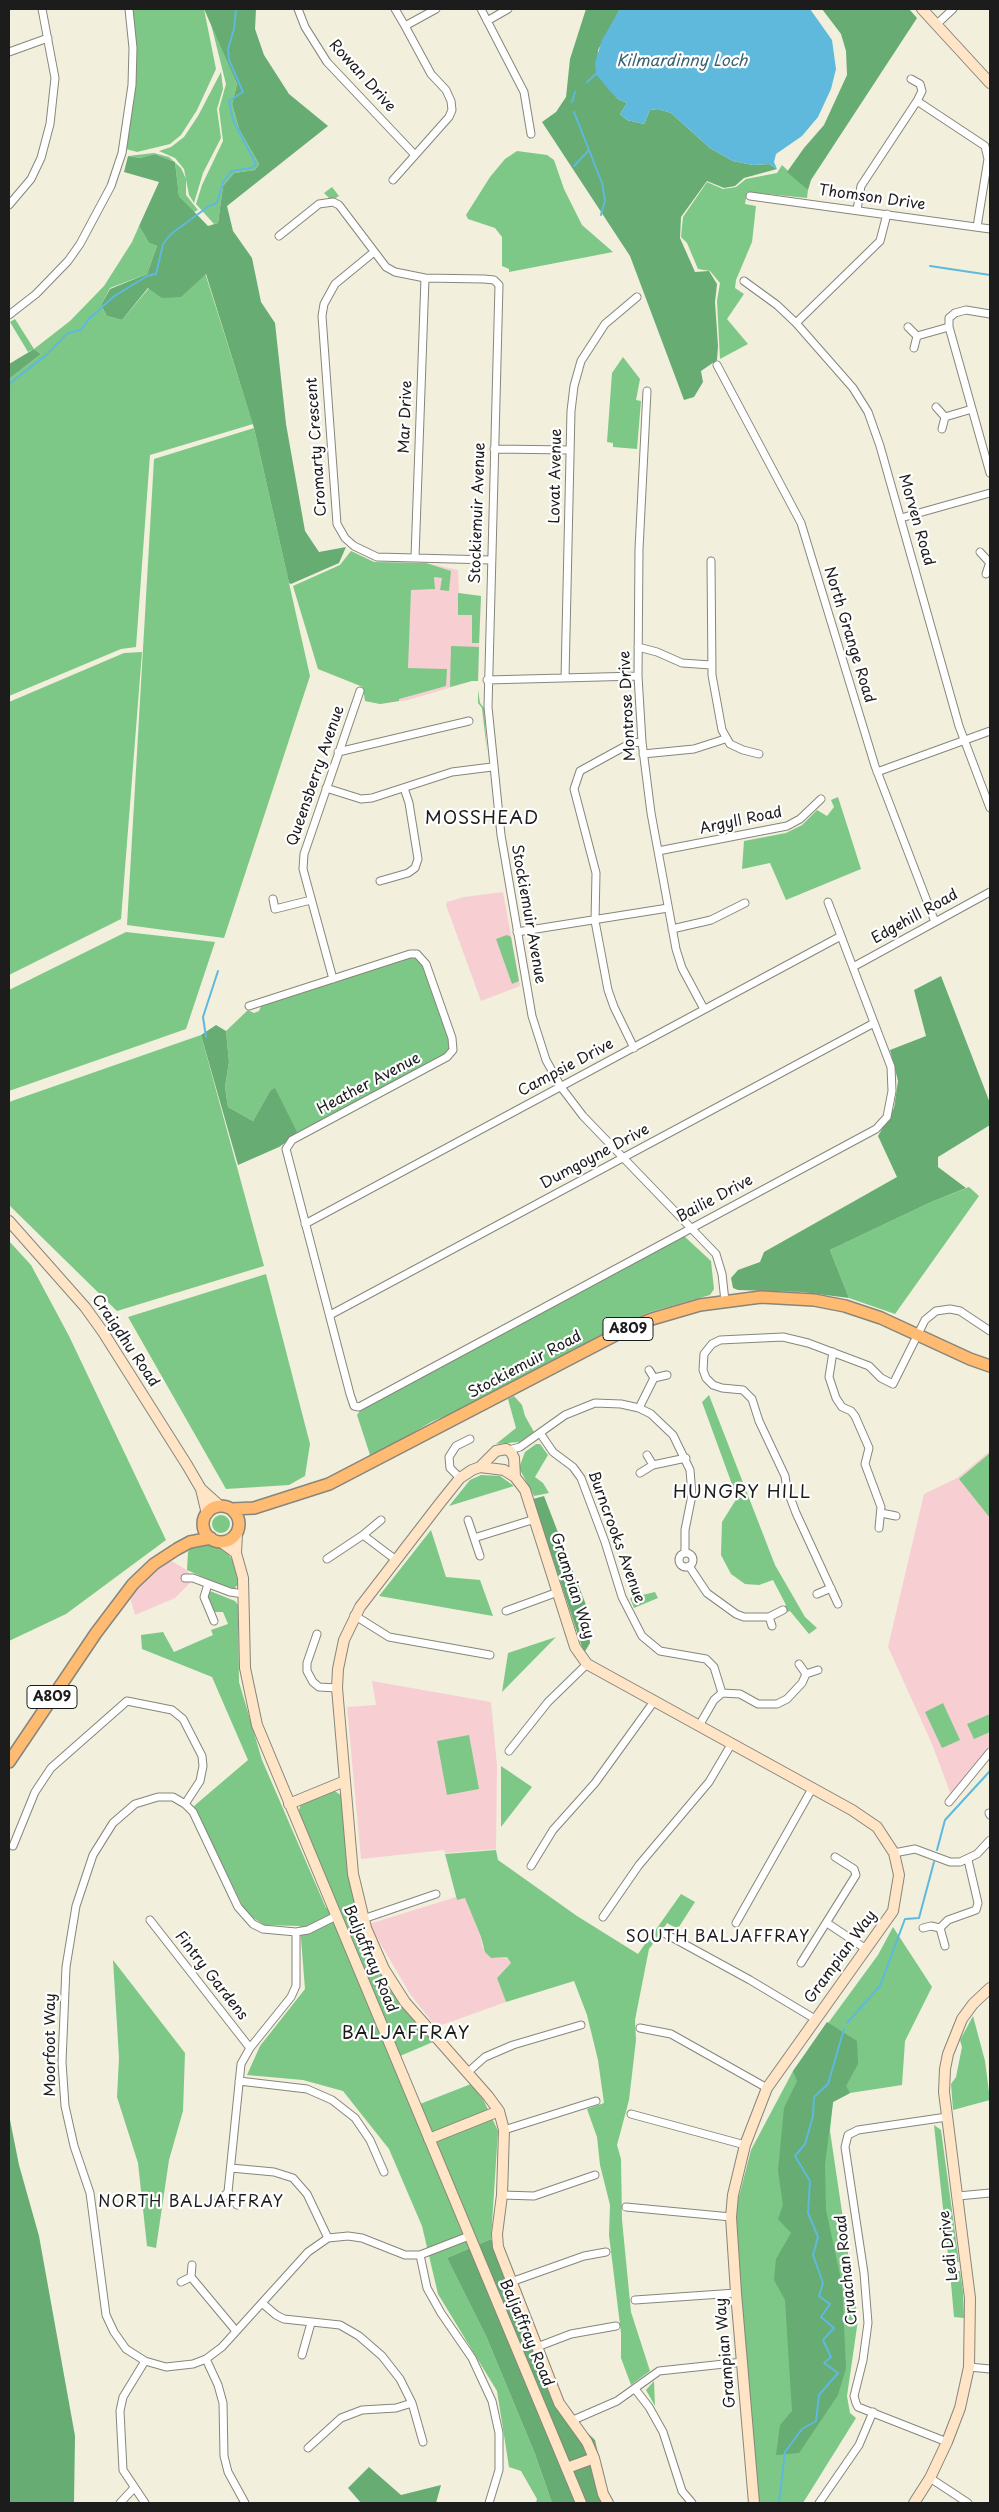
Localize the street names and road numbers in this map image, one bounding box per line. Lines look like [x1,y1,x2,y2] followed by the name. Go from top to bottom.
[325,36,399,116] street label: Rowan Drive
[817,182,927,214] street label: Thomson Drive
[303,377,331,517] street label: Cromarty Crescent
[396,380,416,454] street label: Mar Drive
[546,428,566,524] street label: Lovat Avenue
[467,442,489,584] street label: Stockiemuir Avenue
[894,472,938,568] street label: Morven Road
[820,565,878,705] street label: North Grange Road
[616,650,640,762] street label: Montrose Drive
[284,703,348,849] street label: Queensberry Avenue
[698,803,784,839] street label: Argyll Road
[507,843,549,985] street label: Stockiemuir Avenue
[869,886,961,948] street label: Edgehill Road
[515,1035,617,1101] street label: Campsie Drive
[314,1049,424,1119] street label: Heather Avenue
[537,1121,653,1193] street label: Dumgoyne Drive
[674,1171,756,1227] street label: Bailie Drive
[87,1291,163,1391] street label: Craigdhu Road
[603,1318,653,1340] road number: A809
[465,1327,585,1403] street label: Stockiemuir Road
[584,1468,648,1606] street label: Burncrooks Avenue
[546,1531,598,1641] street label: Grampian Way
[27,1685,77,1708] road number: A809
[339,1903,401,2015] street label: Baljaffray Road
[801,1907,881,2007] street label: Grampian Way
[171,1928,251,2024] street label: Fintry Gardens
[42,1993,60,2097] street label: Moorfoot Way
[936,2210,962,2282] street label: Ledi Drive
[832,2214,862,2326] street label: Cruachan Road
[495,2277,557,2389] street label: Baljaffray Road
[712,2297,740,2409] street label: Grampian Way

